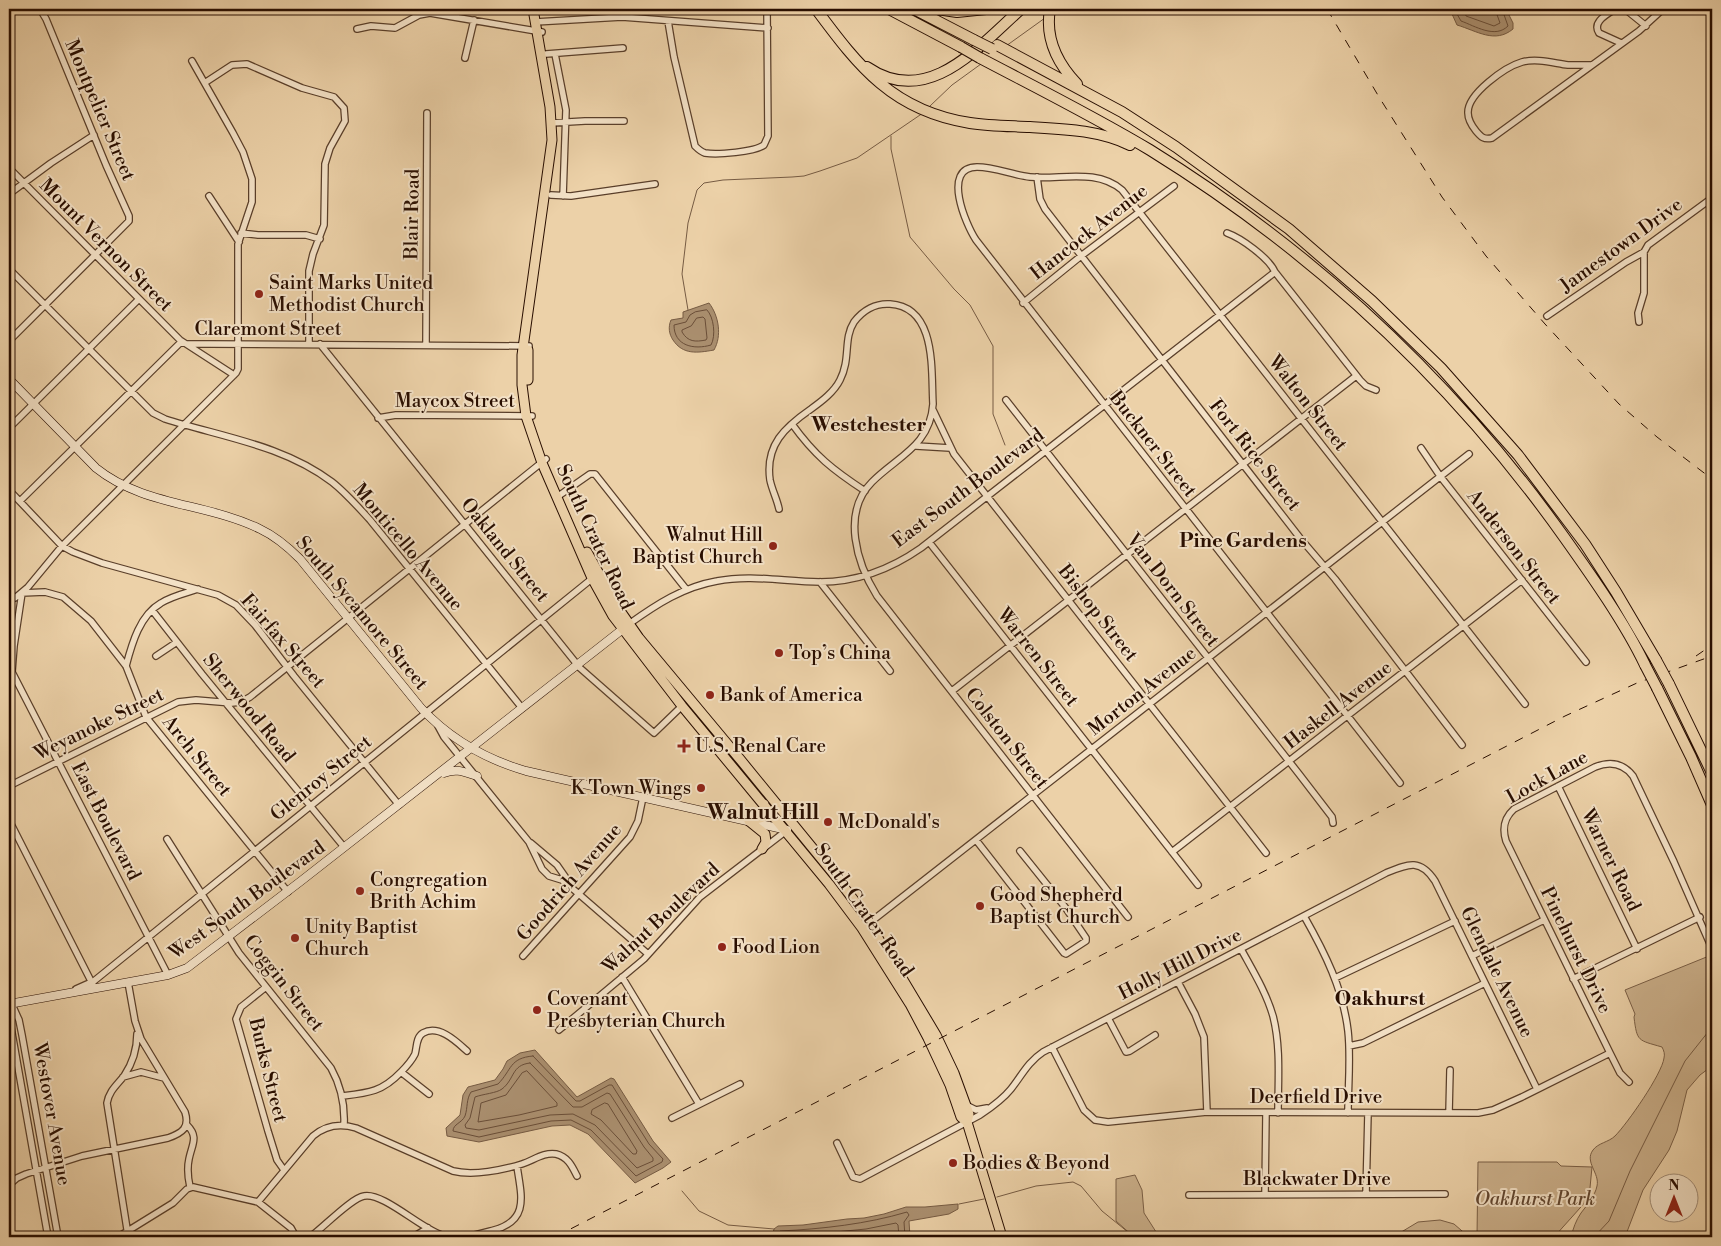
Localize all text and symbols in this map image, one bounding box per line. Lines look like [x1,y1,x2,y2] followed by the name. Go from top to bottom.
[59,36,141,185] street label: Montpelier Street
[399,168,425,261] street label: Blair Road
[34,173,178,317] street label: Mount Vernon Street
[1025,179,1153,285] street label: Hancock Avenue
[1554,192,1687,298] street label: Jamestown Drive
[269,271,433,317] place label: Saint Marks United Methodist Church
[253,288,265,300] marker: Saint Marks United Methodist Church
[195,317,342,341] street label: Claremont Street
[1262,349,1353,456] street label: Walton Street
[1103,385,1202,502] street label: Buckner Street
[395,389,515,413] street label: Maycox Street
[1204,394,1306,516] street label: Fort Rice Street
[810,413,927,438] district label: Westchester
[887,423,1049,553] street label: East South Boulevard
[551,460,639,614] street label: South Crater Road
[348,478,468,616] street label: Monticello Avenue
[1461,484,1566,609] street label: Anderson Street
[456,493,555,607] street label: Oakland Street
[632,523,763,569] place label: Walnut Hill Baptist Church
[1121,528,1225,652] street label: Van Dorn Street
[1179,529,1307,554] district label: Pine Gardens
[291,531,434,695] street label: South Sycamore Street
[767,540,779,552] marker: Walnut Hill Baptist Church
[1052,559,1143,666] street label: Bishop Street
[235,589,331,693] street label: Fairfax Street
[991,602,1084,711] street label: Warren Street
[789,641,891,665] place label: Top’s China
[1083,641,1201,741] street label: Morton Avenue
[773,647,785,659] marker: Top’s China
[198,648,301,768] street label: Sherwood Road
[1279,655,1397,755] street label: Haskell Avenue
[29,682,168,766] street label: Weyanoke Street
[719,683,863,707] place label: Bank of America
[960,683,1054,794] street label: Colston Street
[704,689,716,701] marker: Bank of America
[156,710,237,802] street label: Arch Street
[265,730,377,826] street label: Glenroy Street
[695,734,826,758] place label: U.S. Renal Care
[677,739,691,753] marker: U.S. Renal Care
[1502,745,1592,809] street label: Lock Lane
[66,758,146,884] street label: East Boulevard
[571,776,691,800] place label: K Town Wings
[695,782,707,794] marker: K Town Wings
[706,800,819,826] district label: Walnut Hill
[1575,804,1646,915] street label: Warner Road
[838,810,940,834] place label: McDonald's
[822,816,834,828] marker: McDonald's
[511,818,627,946] street label: Goodrich Avenue
[163,835,330,965] street label: West South Boulevard
[809,839,919,982] street label: South Crater Road
[597,857,725,979] street label: Walnut Boulevard
[369,868,487,914] place label: Congregation Brith Achim
[989,883,1123,929] place label: Good Shepherd Baptist Church
[1535,883,1617,1017] street label: Pinehurst Drive
[354,885,366,897] marker: Congregation Brith Achim
[974,900,986,912] marker: Good Shepherd Baptist Church
[1455,903,1539,1041] street label: Glendale Avenue
[305,915,418,961] place label: Unity Baptist Church
[1114,923,1246,1005] street label: Holly Hill Drive
[239,930,329,1037] street label: Coggin Street
[289,932,301,944] marker: Unity Baptist Church
[732,935,820,959] place label: Food Lion
[716,941,728,953] marker: Food Lion
[547,987,726,1033] place label: Covenant Presbyterian Church
[1335,987,1426,1012] district label: Oakhurst
[531,1004,543,1016] marker: Covenant Presbyterian Church
[243,1014,293,1125] street label: Burks Street
[27,1040,76,1187] street label: Westover Avenue
[1250,1085,1382,1109] street label: Deerfield Drive
[962,1151,1110,1175] place label: Bodies & Beyond
[947,1157,959,1169] marker: Bodies & Beyond
[1242,1167,1391,1191] street label: Blackwater Drive
[1648,1174,1698,1224] north arrow
[1668,1177,1680,1195] text: N
[1475,1187,1595,1211] park label: Oakhurst Park

